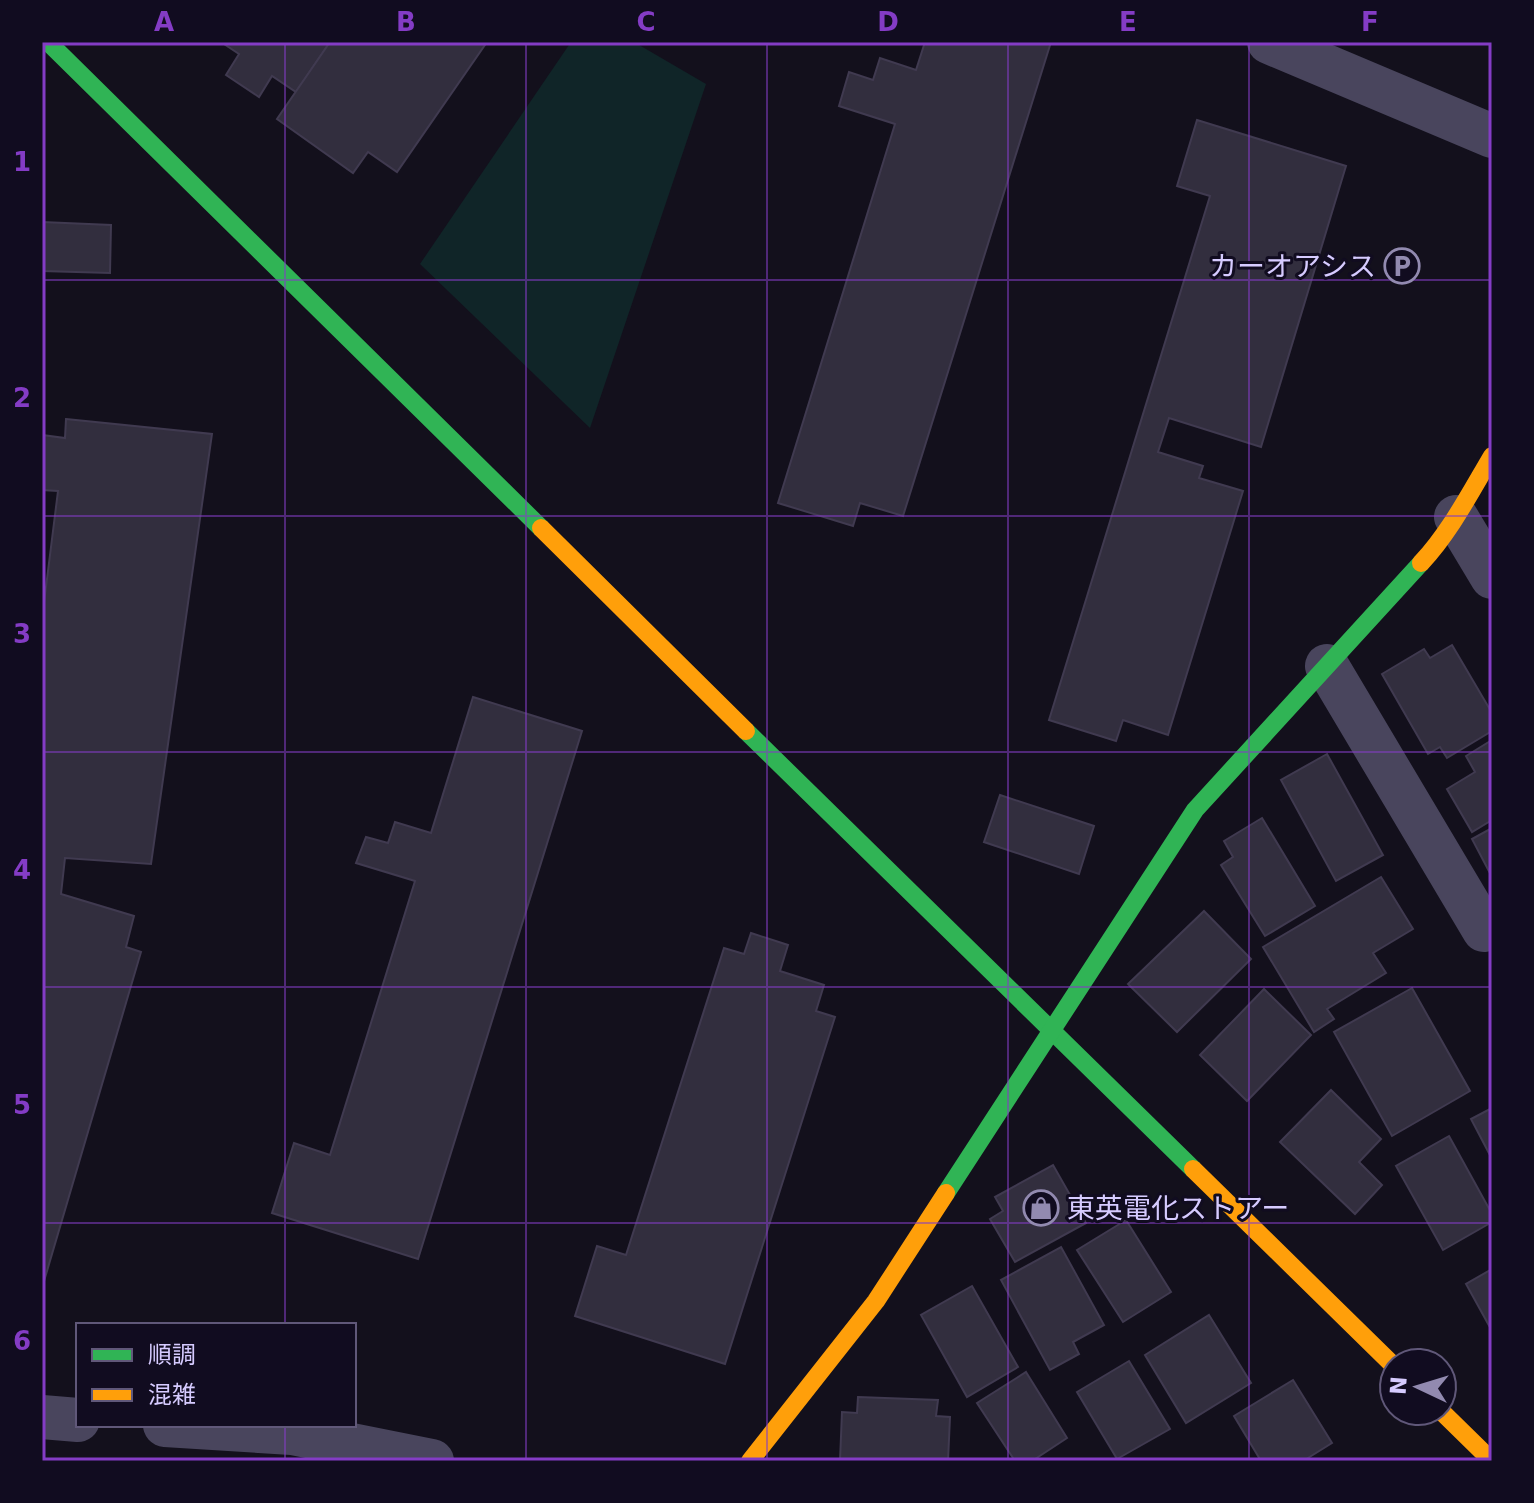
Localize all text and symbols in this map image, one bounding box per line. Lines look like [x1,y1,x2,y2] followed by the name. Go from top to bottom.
[154,7,174,37] text: A
[396,7,416,37] text: B
[636,7,656,37] text: C
[877,7,899,37] text: D
[1119,7,1137,37] text: E
[1361,7,1379,37] text: F
[13,147,31,177] text: 1
[1383,247,1421,285] parking icon: カーオアシス
[1209,250,1376,283] place label: カーオアシス
[13,383,31,413] text: 2
[13,619,31,649] text: 3
[13,855,31,885] text: 4
[13,1090,31,1120] text: 5
[1022,1189,1060,1227] shop icon: 東英電化ストアー
[1067,1192,1289,1225] place label: 東英電化ストアー
[76,1323,356,1427] legend
[13,1326,31,1356] text: 6
[148,1341,196,1369] text: 順調
[1378,1347,1458,1427] north arrow
[1385,1376,1412,1396] text: N
[148,1381,196,1409] text: 混雑

